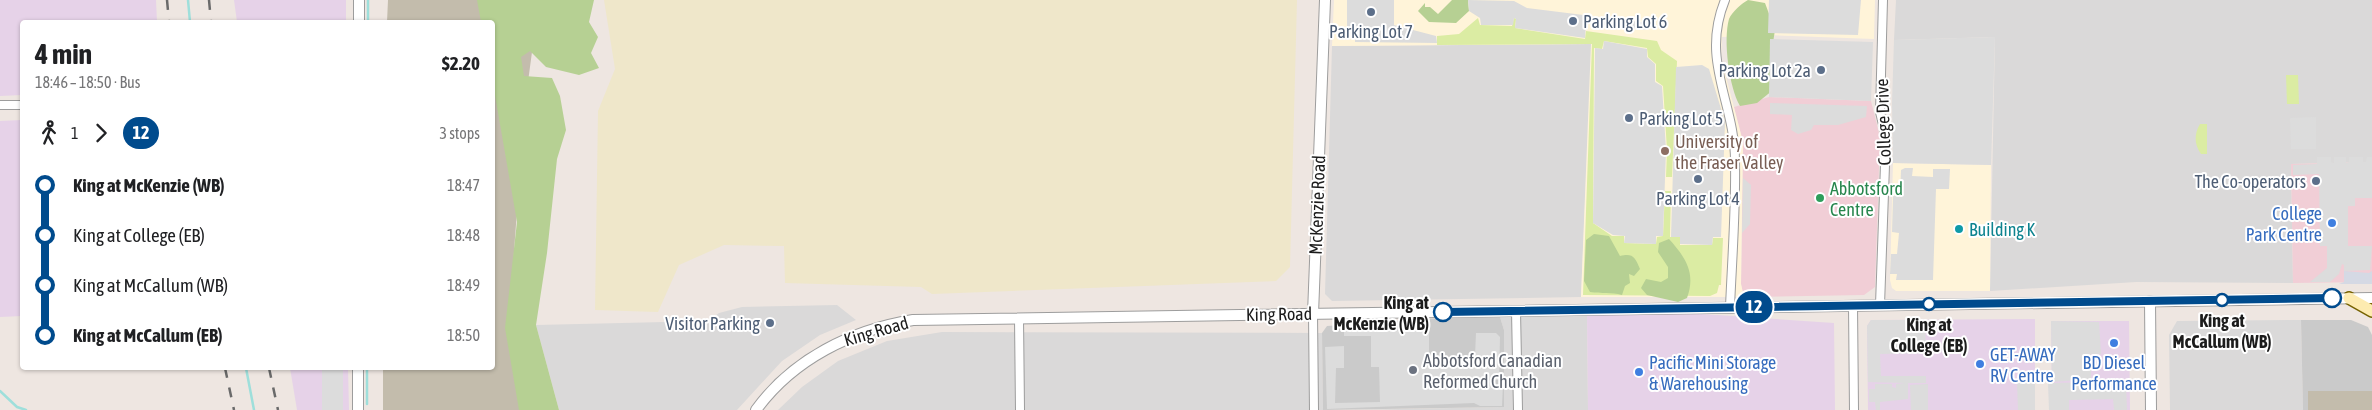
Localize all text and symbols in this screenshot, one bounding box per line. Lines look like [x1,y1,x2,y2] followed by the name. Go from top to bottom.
[1365,6,1377,18] marker: Parking Lot 7
[1583,11,1667,32] place label: Parking Lot 6
[1567,15,1579,27] marker: Parking Lot 6
[1329,21,1413,42] place label: Parking Lot 7
[35,38,92,70] text: 4 min
[442,52,480,74] text: $2.20
[1718,60,1811,81] place label: Parking Lot 2a
[1815,64,1827,76] marker: Parking Lot 2a
[35,73,140,91] text: 18:46 – 18:50 · Bus
[1871,78,1895,166] street label: College Drive
[1639,108,1723,129] place label: Parking Lot 5
[1623,112,1635,124] marker: Parking Lot 5
[35,119,63,147] icon: walk
[87,119,115,147] icon: forward
[133,122,149,143] text: 12
[71,124,79,142] text: 1
[439,124,480,142] text: 3 stops
[1675,131,1784,173] place label: University of the Fraser Valley
[1659,145,1671,157] marker: University of the Fraser Valley
[1305,155,1329,255] street label: McKenzie Road
[2194,171,2306,192] place label: The Co-operators
[1692,173,1704,185] marker: Parking Lot 4
[73,174,224,196] text: King at McKenzie (WB)
[2310,175,2322,187] marker: The Co-operators
[447,176,480,194] text: 18:47
[1830,178,1903,220] place label: Abbotsford Centre
[1656,188,1740,209] place label: Parking Lot 4
[1814,192,1826,204] marker: Abbotsford Centre
[2246,203,2322,245] place label: College Park Centre
[2326,217,2338,229] marker: College Park Centre
[1969,219,2036,240] place label: Building K
[1953,223,1965,235] marker: Building K
[73,224,205,246] text: King at College (EB)
[447,226,480,244] text: 18:48
[73,274,228,296] text: King at McCallum (WB)
[447,276,480,294] text: 18:49
[2322,288,2342,308] unlabelled marker
[1732,291,1776,323] line badge: 12
[1333,292,1430,334] place label: King at McKenzie (WB)
[2215,293,2229,307] marker: King at McCallum (WB)
[1746,296,1762,317] text: 12
[1922,297,1936,311] marker: King at College (EB)
[1433,302,1453,322] marker: King at McKenzie (WB)
[1246,303,1312,325] street label: King Road
[2172,310,2272,352] place label: King at McCallum (WB)
[841,312,911,350] street label: King Road
[665,313,760,334] place label: Visitor Parking
[1891,314,1967,356] place label: King at College (EB)
[764,317,776,329] marker: Visitor Parking
[73,324,222,346] text: King at McCallum (EB)
[447,326,480,344] text: 18:50
[2108,337,2120,349] marker: BD Diesel Performance
[1990,344,2056,386] place label: GET-AWAY RV Centre
[1423,350,1562,392] place label: Abbotsford Canadian Reformed Church
[1649,352,1776,394] place label: Pacific Mini Storage & Warehousing
[2071,352,2157,394] place label: BD Diesel Performance
[1974,358,1986,370] marker: GET-AWAY RV Centre
[1407,364,1419,376] marker: Abbotsford Canadian Reformed Church
[1633,366,1645,378] marker: Pacific Mini Storage & Warehousing

